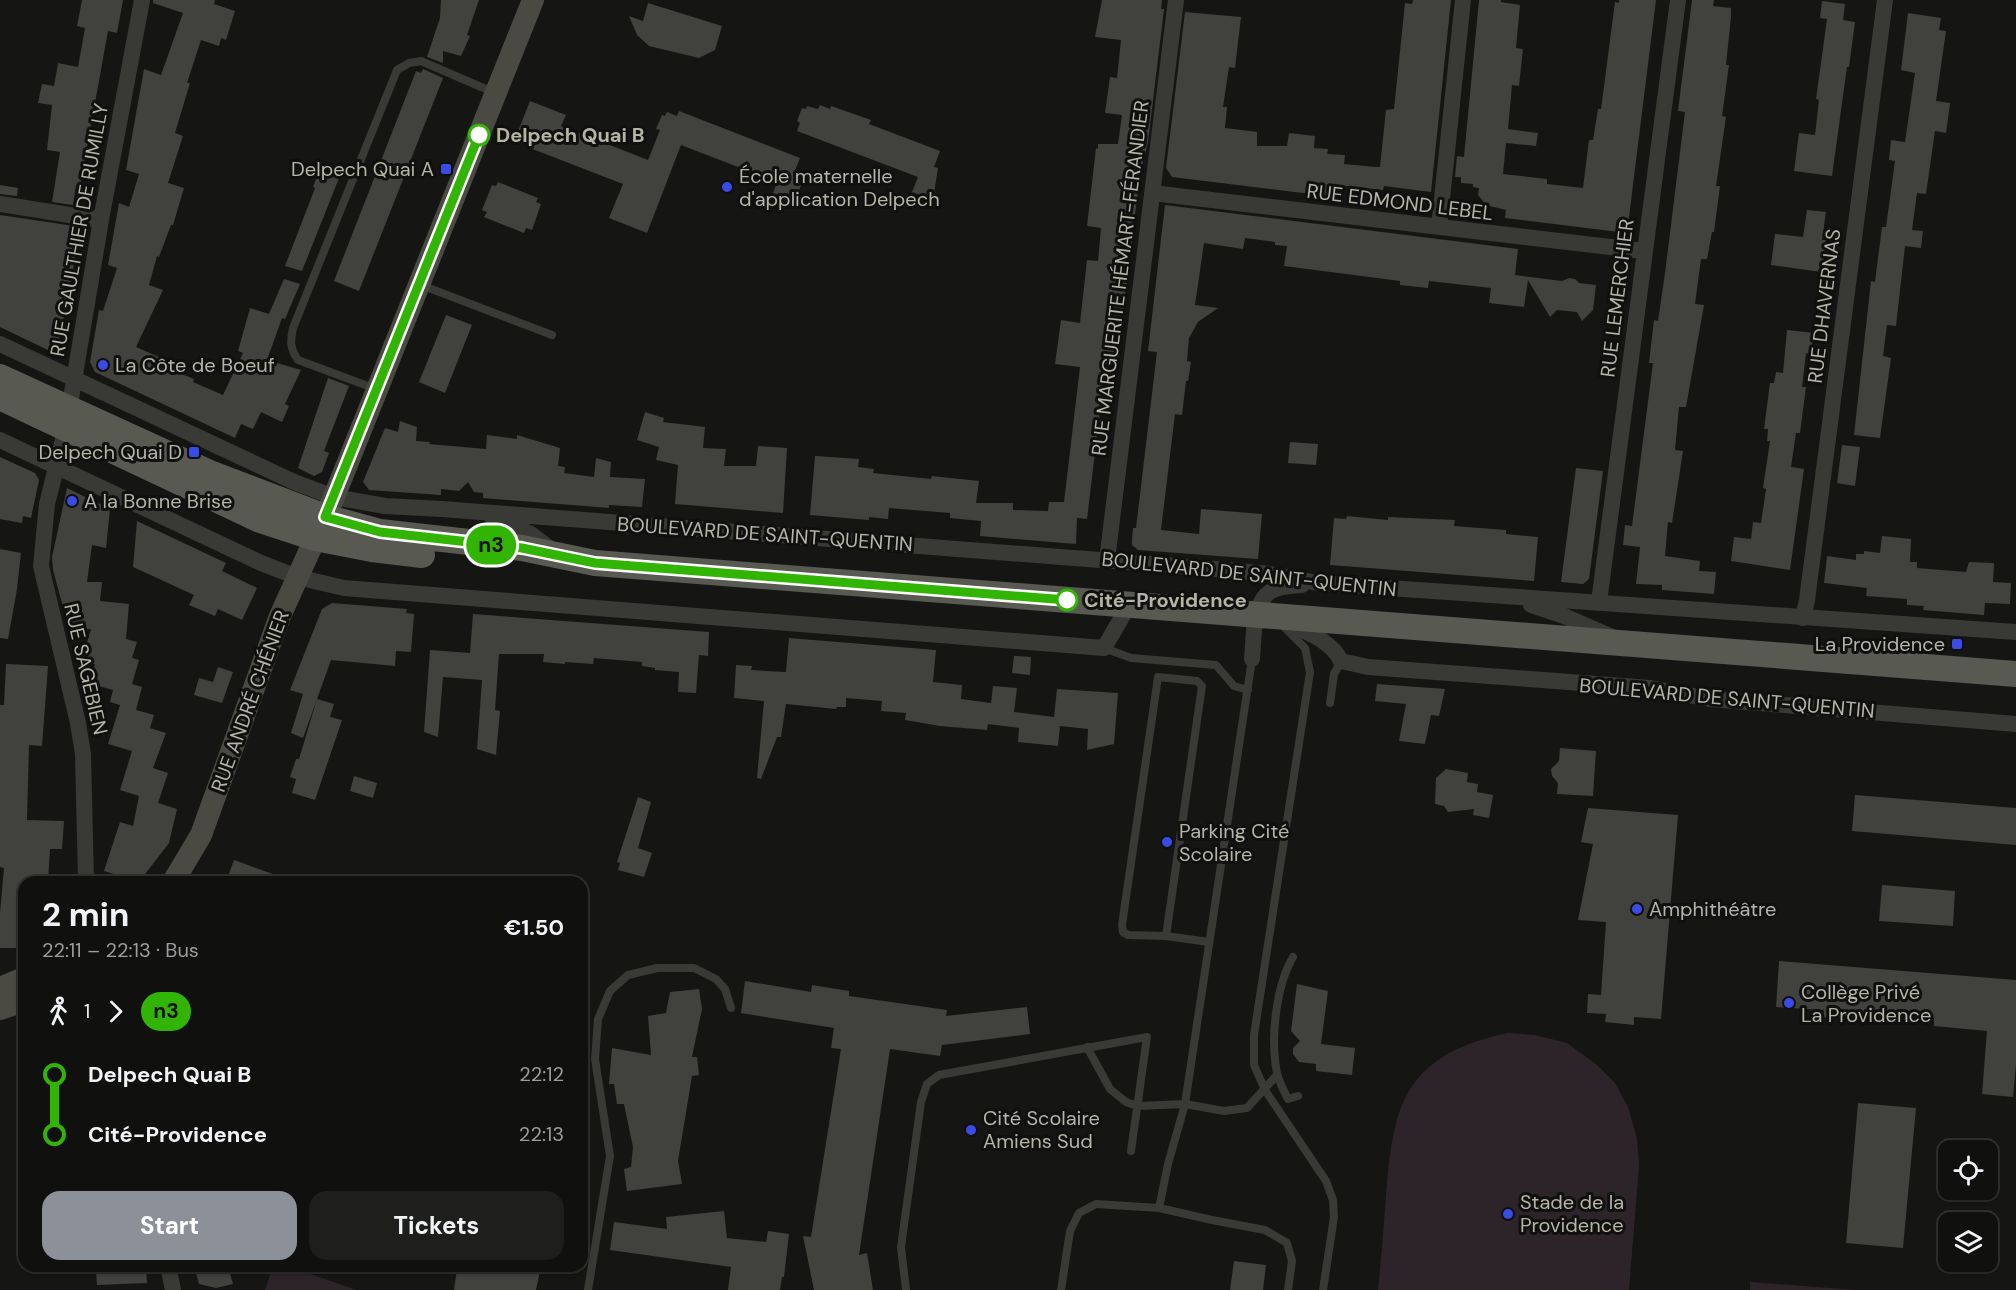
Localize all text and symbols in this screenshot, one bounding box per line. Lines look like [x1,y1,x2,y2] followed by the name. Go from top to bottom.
[1085,99,1155,457] street label: RUE MARGUERITE HÉMART-FÉRANDIER
[44,101,114,359] street label: RUE GAULTHIER DE RUMILLY
[496,122,645,148] place label: Delpech Quai B
[468,124,490,146] marker: Delpech Quai B
[291,156,434,182] place label: Delpech Quai A
[439,162,453,176] marker: Delpech Quai A
[739,163,940,212] place label: École maternelle d'application Delpech
[1305,178,1495,226] street label: RUE EDMOND LEBEL
[720,180,734,194] marker: École maternelle d'application Delpech
[1594,217,1640,379] street label: RUE LEMERCHIER
[1802,227,1846,385] street label: RUE DHAVERNAS
[115,352,275,378] place label: La Côte de Boeuf
[96,358,110,372] marker: La Côte de Boeuf
[39,439,182,465] place label: Delpech Quai D
[187,445,201,459] marker: Delpech Quai D
[84,488,232,514] place label: A la Bonne Brise
[65,494,79,508] marker: A la Bonne Brise
[616,511,914,557] street label: BOULEVARD DE SAINT-QUENTIN
[464,526,518,564] line badge: n3
[478,531,504,559] text: n3
[1100,546,1398,602] street label: BOULEVARD DE SAINT-QUENTIN
[1084,587,1247,613] place label: Cité-Providence
[1056,589,1078,611] marker: Cité-Providence
[58,601,114,737] street label: RUE SAGEBIEN
[205,606,295,796] street label: RUE ANDRÉ CHÉNIER
[1815,631,1945,657] place label: La Providence
[1950,637,1964,651] marker: La Providence
[1578,672,1876,724] street label: BOULEVARD DE SAINT-QUENTIN
[1179,818,1289,867] place label: Parking Cité Scolaire
[1160,835,1174,849] marker: Parking Cité Scolaire
[42,893,129,936] text: 2 min
[1649,896,1776,922] place label: Amphithéâtre
[1630,902,1644,916] marker: Amphithéâtre
[504,913,564,942] text: €1.50
[42,937,199,963] text: 22:11 – 22:13 · Bus
[1801,979,1931,1028] place label: Collège Privé La Providence
[42,995,75,1028] icon: walk
[99,995,132,1028] icon: forward
[1782,996,1796,1010] marker: Collège Privé La Providence
[153,997,179,1025] text: n3
[84,998,90,1024] text: 1
[88,1060,251,1089] text: Delpech Quai B
[519,1061,564,1087] text: 22:12
[983,1105,1100,1154] place label: Cité Scolaire Amiens Sud
[88,1120,267,1149] text: Cité-Providence
[519,1121,564,1147] text: 22:13
[964,1123,978,1137] marker: Cité Scolaire Amiens Sud
[1938,1140,1998,1272] map controls
[1938,1140,1998,1200] button: locate
[1520,1189,1624,1238] place label: Stade de la Providence
[42,1191,297,1260] button: Start
[309,1191,564,1260] button: Tickets
[1501,1207,1515,1221] marker: Stade de la Providence
[1938,1212,1998,1272] button: layers

